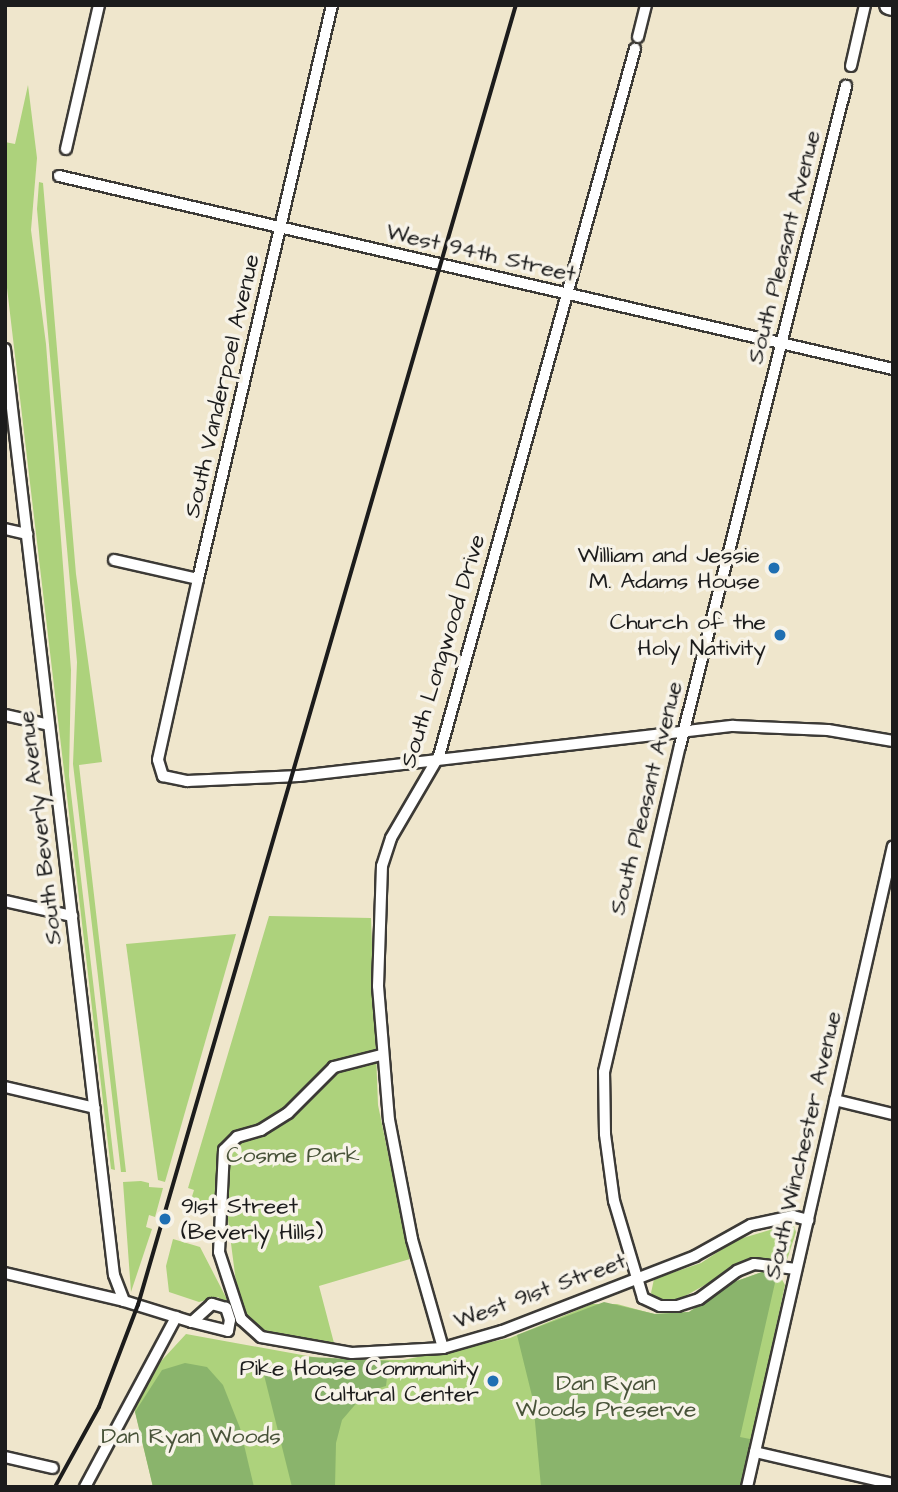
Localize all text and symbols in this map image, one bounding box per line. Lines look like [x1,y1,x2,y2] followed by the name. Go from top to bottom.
[742,127,826,367] street label: South Pleasant Avenue
[384,218,578,288] street label: West 94th Street
[178,252,266,520] street label: South Vanderpoel Avenue
[394,531,492,771] street label: South Longwood Drive
[578,541,760,595] place label: William and Jessie M. Adams House
[766,560,782,576] marker: William and Jessie M. Adams House
[610,608,766,662] place label: Church of the Holy Nativity
[772,627,788,643] marker: Church of the Holy Nativity
[604,678,688,918] street label: South Pleasant Avenue
[12,710,68,946] street label: South Beverly Avenue
[759,1008,847,1282] street label: South Winchester Avenue
[226,1141,360,1169] park label: Cosme Park
[181,1192,323,1246] place label: 91st Street (Beverly Hills)
[155,1209,175,1229] marker: 91st Street (Beverly Hills)
[450,1247,630,1335] street label: West 91st Street
[240,1354,479,1408] place label: Pike House Community Cultural Center
[516,1369,696,1423] park label: Dan Ryan Woods Preserve
[485,1373,501,1389] marker: Pike House Community Cultural Center
[101,1422,281,1450] park label: Dan Ryan Woods

